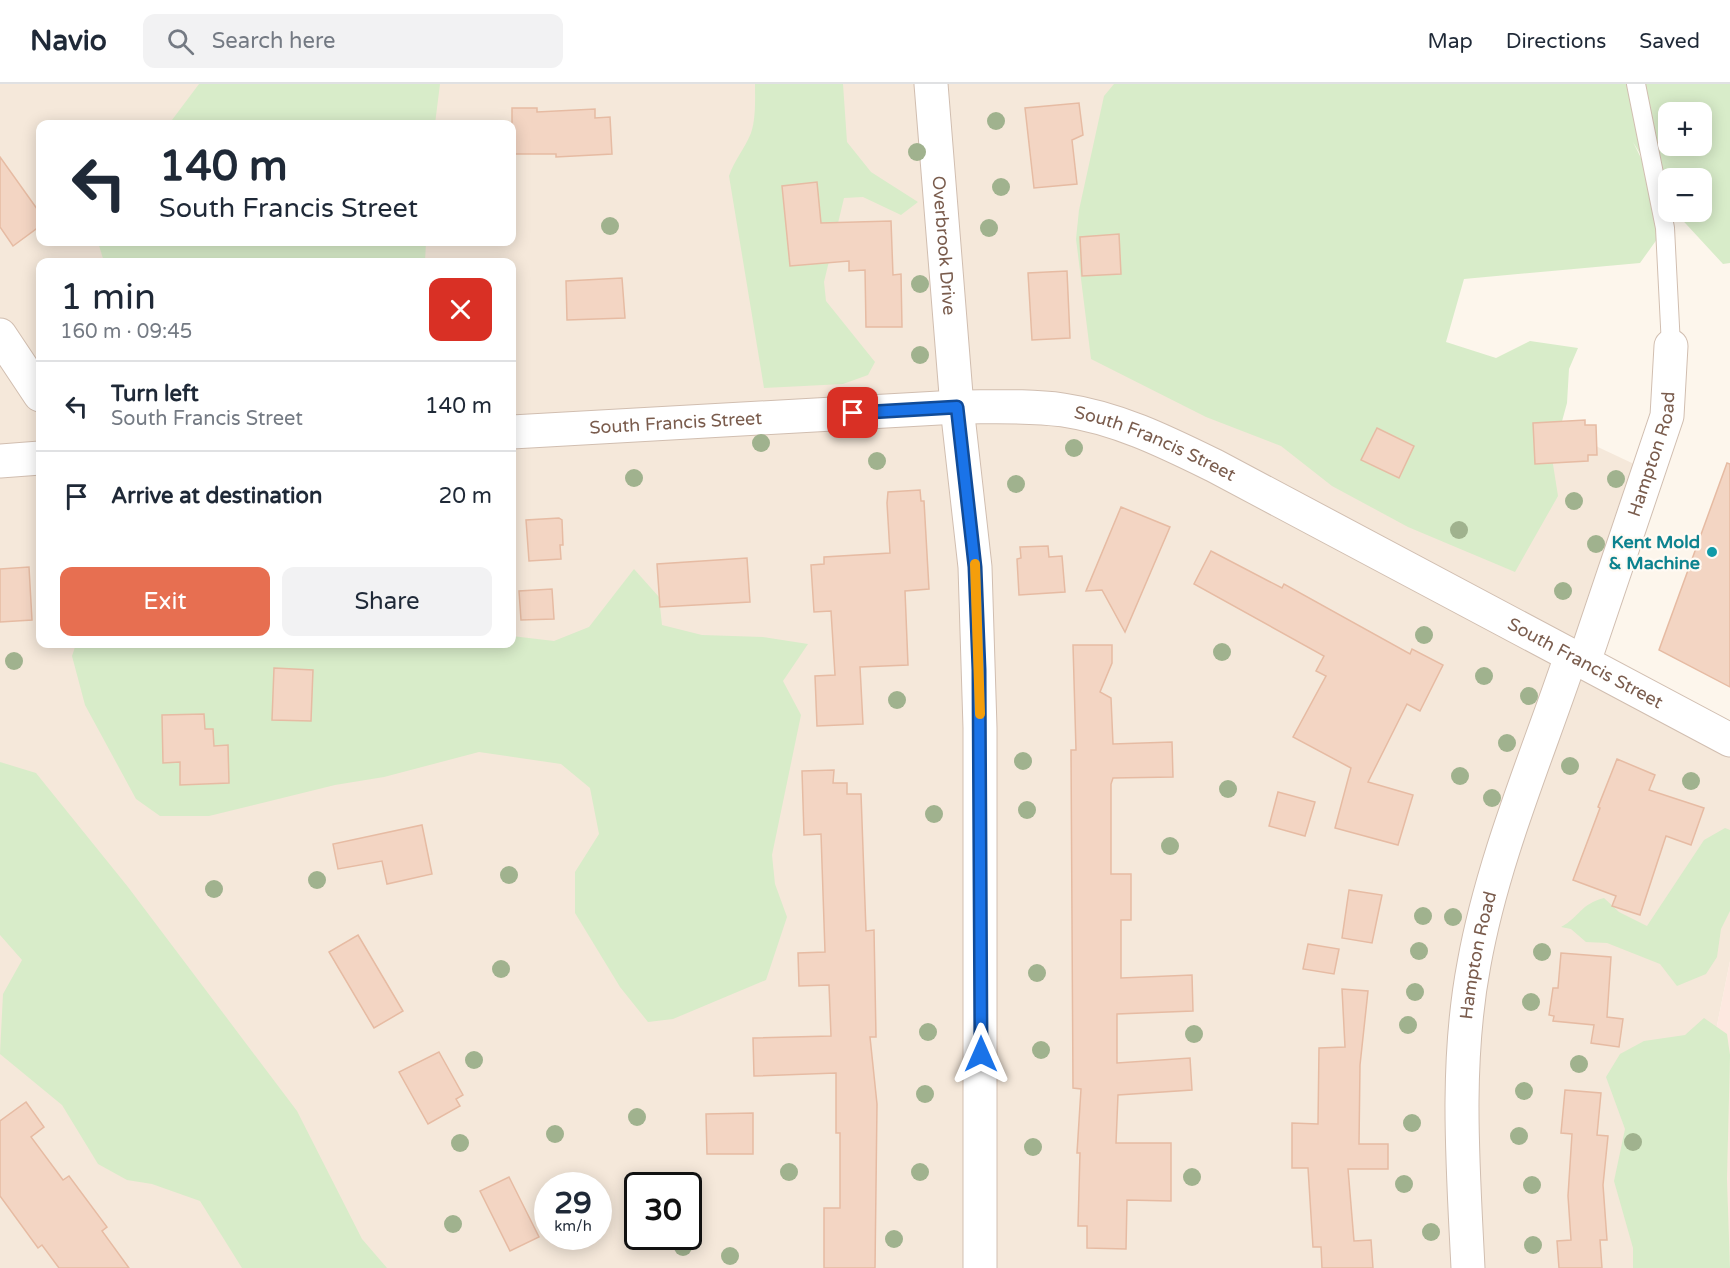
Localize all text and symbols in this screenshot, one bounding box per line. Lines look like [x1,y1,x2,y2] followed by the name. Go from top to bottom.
[143,14,563,68] search box
[30,24,107,58] text: Navio
[164,25,197,58] icon: search
[212,28,336,54] text: Search here
[1427,29,1473,54] text: Map
[1506,29,1606,54] text: Directions
[1639,29,1700,54] text: Saved
[1658,102,1712,222] map controls
[1658,102,1712,156] button: +
[159,141,288,192] text: 140 m
[60,144,138,222] icon: left
[1658,168,1712,222] button: −
[927,175,961,316] street label: Overbrook Drive
[159,192,418,225] text: South Francis Street
[60,276,156,319] text: 1 min
[429,278,492,341] button: close
[60,320,192,344] text: 160 m · 09:45
[111,381,199,407] text: Turn left
[827,387,878,438] pin
[60,390,93,423] icon: left
[1623,391,1679,520] street label: Hampton Road
[425,393,492,419] text: 140 m
[836,396,869,429] icon: arrive
[1072,401,1240,486] street label: South Francis Street
[111,407,303,431] text: South Francis Street
[589,407,763,439] street label: South Francis Street
[60,480,93,513] icon: arrive
[111,483,322,509] text: Arrive at destination
[438,483,492,509] text: 20 m
[1608,531,1700,574] place label: Kent Mold & Machine
[1705,545,1719,559] marker: Kent Mold & Machine
[60,567,270,636] button: Exit
[282,567,492,636] button: Share
[1504,613,1667,713] street label: South Francis Street
[1455,889,1501,1021] street label: Hampton Road
[949,1022,1013,1086] position arrow
[624,1172,702,1250] speed limit sign: 30
[554,1185,592,1222] text: 29
[554,1217,592,1235] text: km/h

